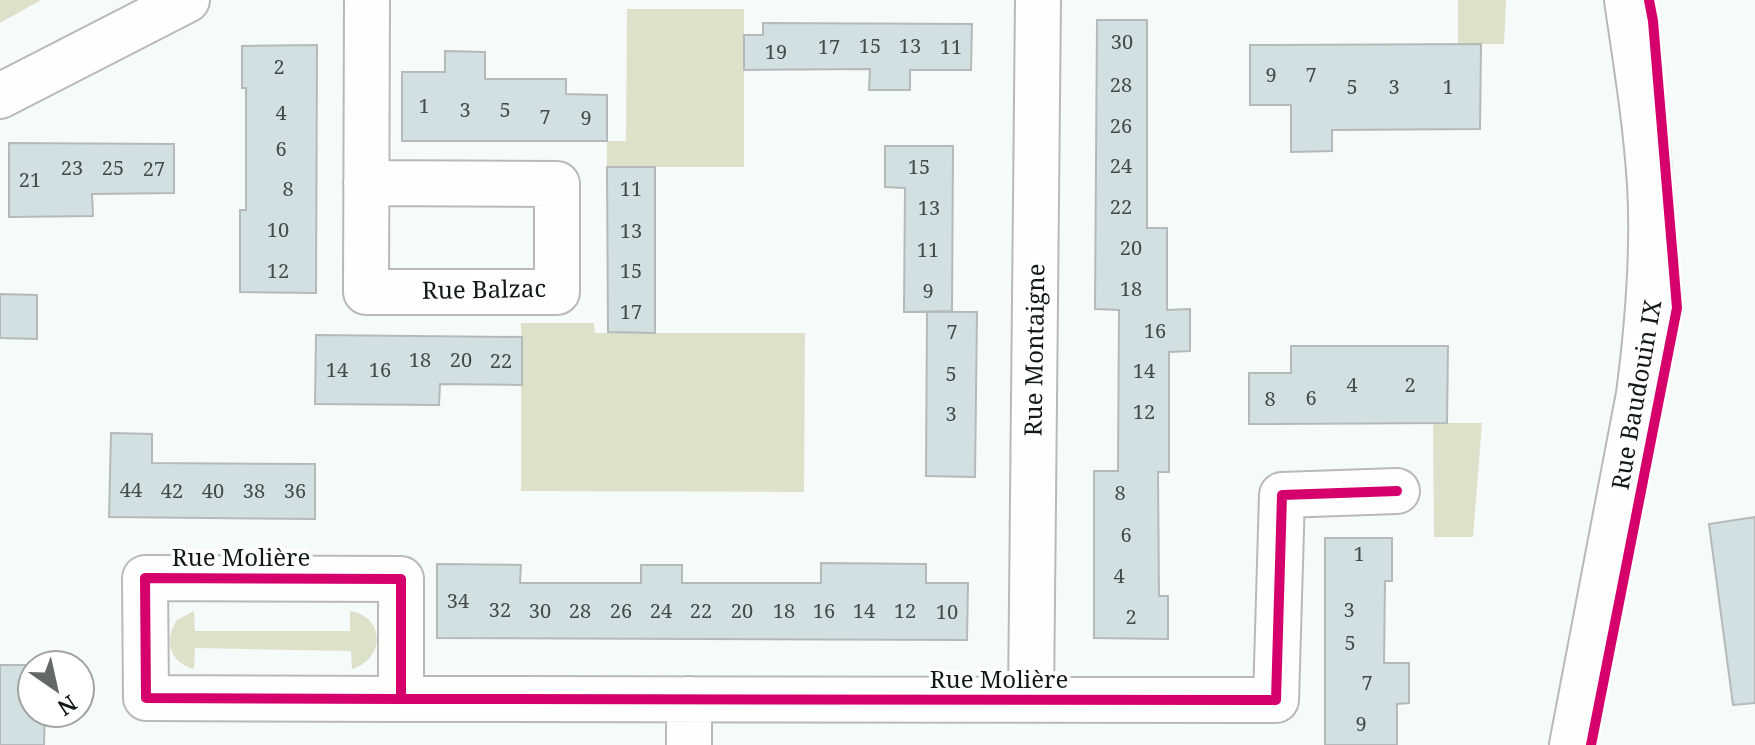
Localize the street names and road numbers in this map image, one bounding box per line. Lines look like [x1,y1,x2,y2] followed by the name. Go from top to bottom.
[1015,263,1052,437] street label: Rue Montaigne
[422,271,546,306] street label: Rue Balzac
[1603,297,1669,492] street label: Rue Baudouin IX
[172,540,310,573] street label: Rue Molière
[930,662,1068,695] street label: Rue Molière

